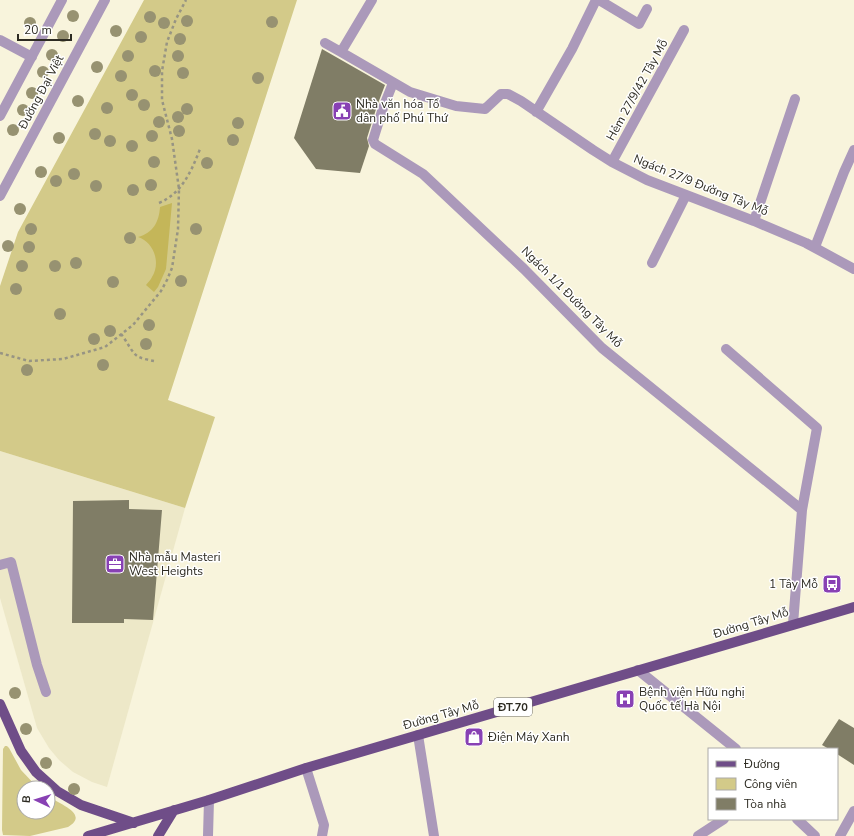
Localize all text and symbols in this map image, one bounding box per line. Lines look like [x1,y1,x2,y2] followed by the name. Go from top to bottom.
[18,16,71,42] scale bar
[24,22,52,38] text: 20 m
[602,36,672,144] street label: Hẻm 27/9/42 Tây Mỗ
[14,51,68,133] street label: Đường Đại Việt
[356,96,449,126] place label: Nhà văn hóa Tổ dân phố Phú Thứ
[331,100,353,122] public building icon: Nhà văn hóa Tổ dân phố Phú Thứ
[631,151,771,219] street label: Ngách 27/9 Đường Tây Mỗ
[518,243,626,351] street label: Ngách 1/1 Đường Tây Mỗ
[129,549,221,579] place label: Nhà mẫu Masteri West Heights
[104,553,126,575] office icon: Nhà mẫu Masteri West Heights
[821,573,843,595] bus stop icon: 1 Tây Mỗ
[769,576,818,592] place label: 1 Tây Mỗ
[710,604,791,642] street label: Đường Tây Mỗ
[639,684,745,714] place label: Bệnh viện Hữu nghị Quốc tế Hà Nội
[614,688,636,710] hospital icon: Bệnh viện Hữu nghị Quốc tế Hà Nội
[400,696,481,734] street label: Đường Tây Mỗ
[494,698,532,716] road number: ĐT.70
[463,726,485,748] shop icon: Điện Máy Xanh
[487,729,570,745] place label: Điện Máy Xanh
[708,748,838,820] legend
[743,756,780,772] text: Đường
[744,776,797,792] text: Công viên
[16,780,56,820] north arrow
[19,795,34,804] text: B
[744,796,786,812] text: Tòa nhà

